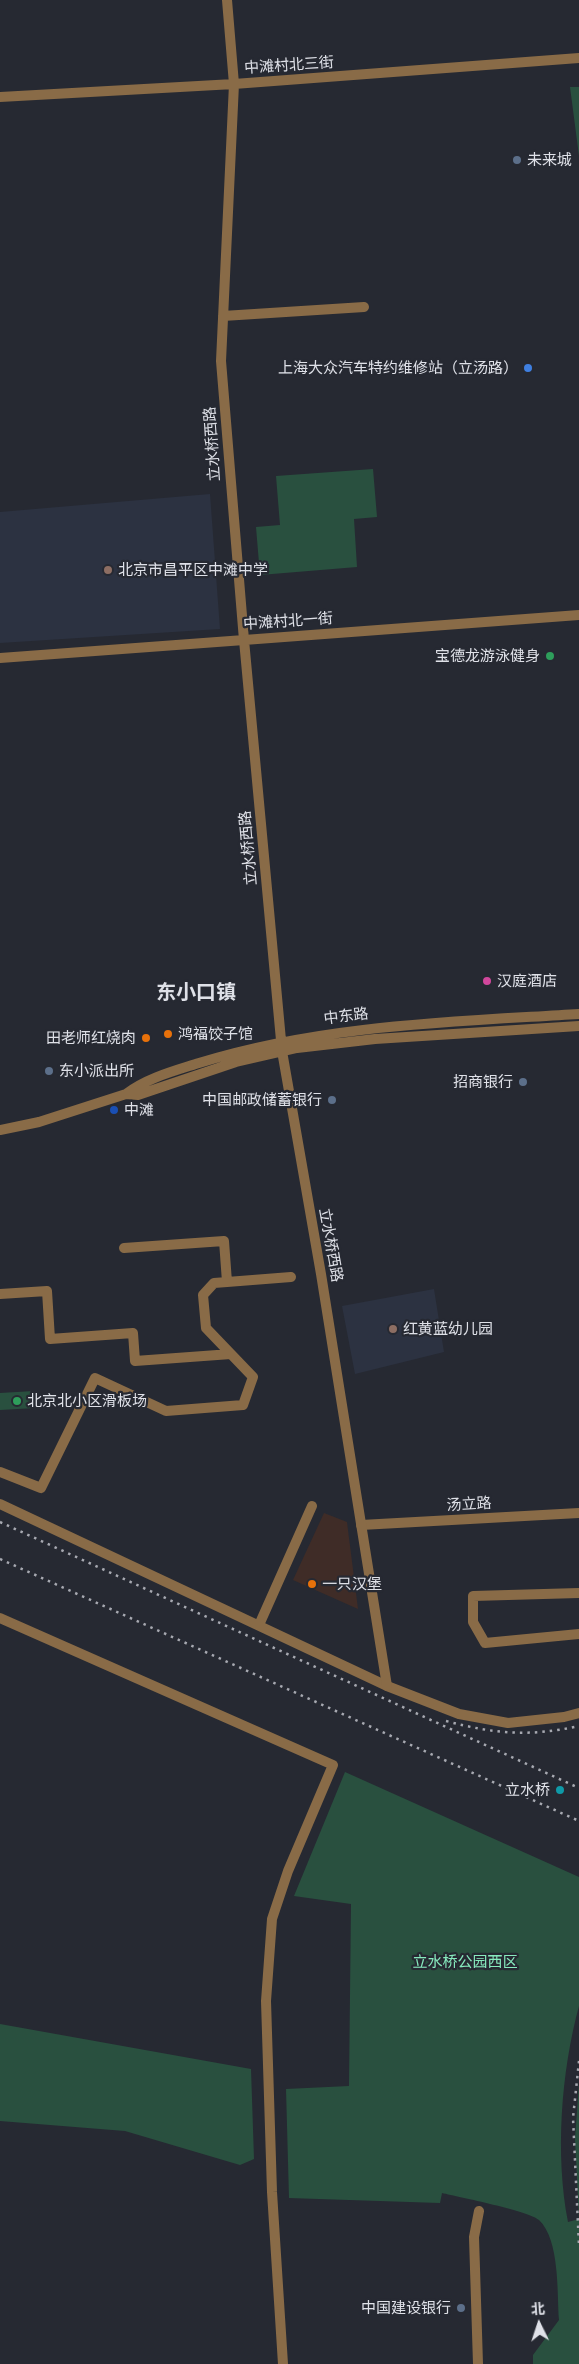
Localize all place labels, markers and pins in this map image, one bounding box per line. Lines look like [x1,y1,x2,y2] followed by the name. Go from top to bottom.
[527,151,572,169] place label: 未来城
[511,154,523,166] marker: 未来城
[278,359,518,377] place label: 上海大众汽车特约维修站（立汤路）
[522,362,534,374] marker: 上海大众汽车特约维修站（立汤路）
[118,561,268,579] place label: 北京市昌平区中滩中学
[102,564,114,576] marker: 北京市昌平区中滩中学
[435,647,540,665] place label: 宝德龙游泳健身
[544,650,556,662] marker: 宝德龙游泳健身
[497,972,557,990] place label: 汉庭酒店
[481,975,493,987] marker: 汉庭酒店
[178,1025,253,1043] place label: 鸿福饺子馆
[162,1028,174,1040] marker: 鸿福饺子馆
[46,1029,136,1047] place label: 田老师红烧肉
[140,1032,152,1044] marker: 田老师红烧肉
[59,1062,134,1080] place label: 东小派出所
[43,1065,55,1077] marker: 东小派出所
[453,1073,513,1091] place label: 招商银行
[517,1076,529,1088] marker: 招商银行
[202,1091,322,1109] place label: 中国邮政储蓄银行
[326,1094,338,1106] marker: 中国邮政储蓄银行
[124,1101,154,1119] place label: 中滩
[108,1104,120,1116] marker: 中滩
[403,1320,493,1338] place label: 红黄蓝幼儿园
[387,1323,399,1335] marker: 红黄蓝幼儿园
[27,1392,147,1410] place label: 北京北小区滑板场
[11,1395,23,1407] marker: 北京北小区滑板场
[322,1575,382,1593] place label: 一只汉堡
[306,1578,318,1590] marker: 一只汉堡
[505,1781,550,1799] place label: 立水桥
[554,1784,566,1796] marker: 立水桥
[361,2299,451,2317] place label: 中国建设银行
[455,2302,467,2314] marker: 中国建设银行

